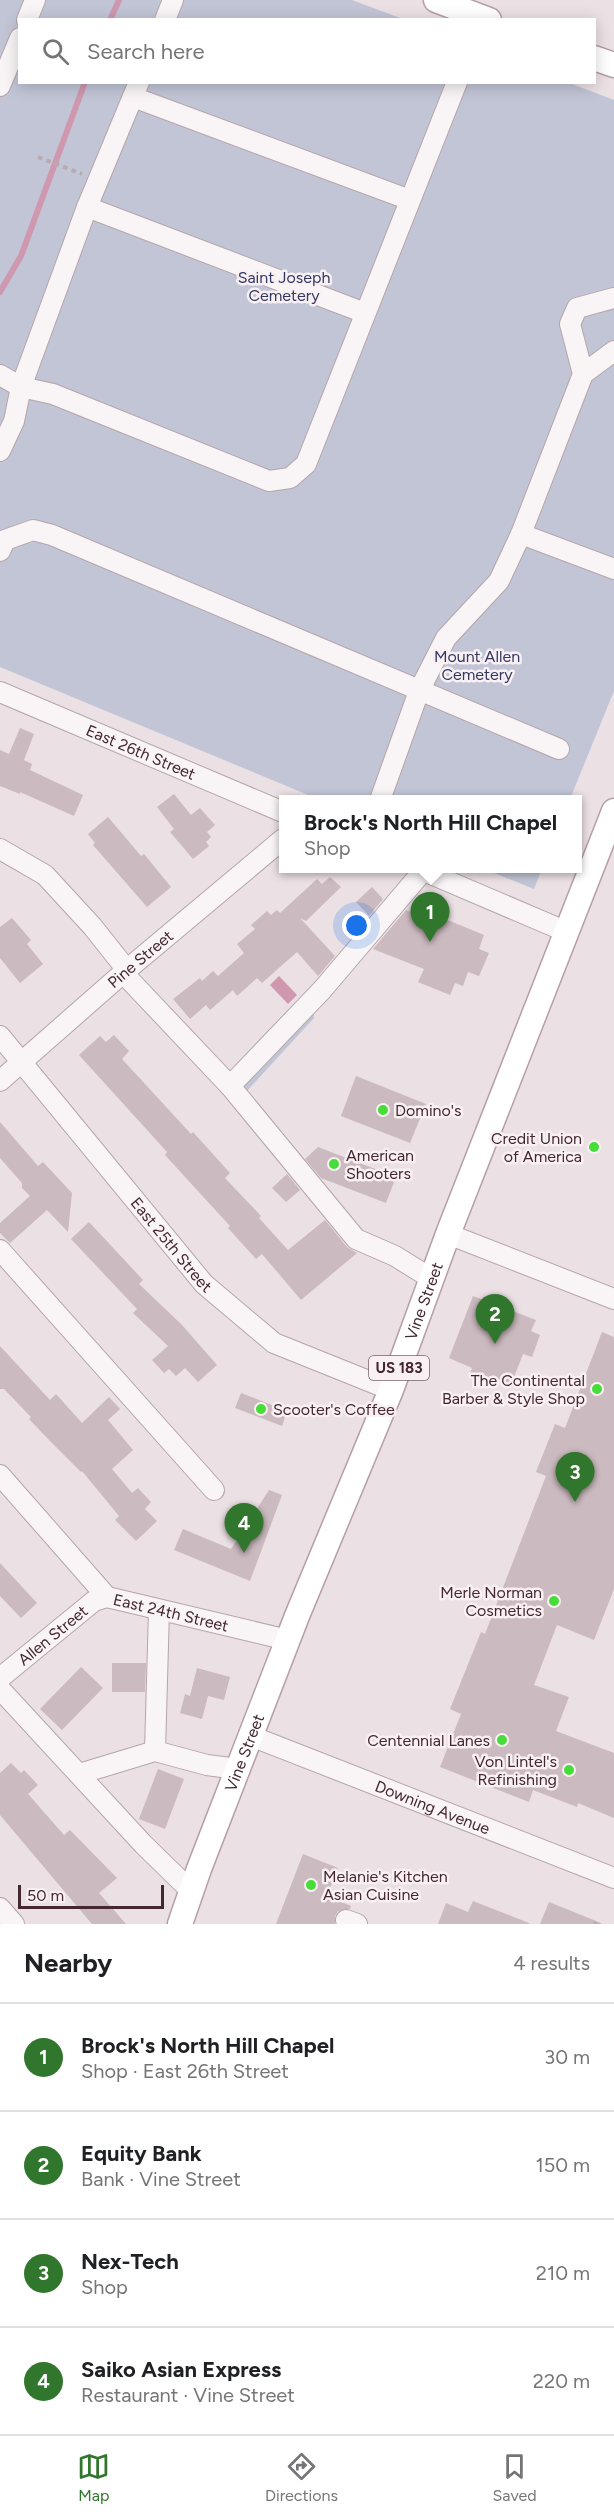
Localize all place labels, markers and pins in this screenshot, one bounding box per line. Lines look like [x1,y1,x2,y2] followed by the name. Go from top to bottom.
[410,892,450,942] pin: 1
[395,1101,461,1120] place label: Domino's
[376,1103,390,1117] marker: Domino's
[491,1129,582,1166] place label: Credit Union of America
[587,1140,601,1154] marker: Credit Union of America
[346,1146,414,1183] place label: American Shooters
[327,1157,341,1171] marker: American Shooters
[476,1294,514,1344] pin: 2
[442,1371,585,1408] place label: The Continental Barber & Style Shop
[590,1382,604,1396] marker: The Continental Barber & Style Shop
[273,1400,395,1419] place label: Scooter's Coffee
[254,1402,268,1416] marker: Scooter's Coffee
[556,1452,594,1502] pin: 3
[224,1504,264,1553] pin: 4
[440,1583,542,1620] place label: Merle Norman Cosmetics
[547,1594,561,1608] marker: Merle Norman Cosmetics
[367,1731,490,1750] place label: Centennial Lanes
[495,1733,509,1747] marker: Centennial Lanes
[475,1752,557,1789] place label: Von Lintel's Refinishing
[562,1763,576,1777] marker: Von Lintel's Refinishing
[323,1867,448,1904] place label: Melanie's Kitchen Asian Cuisine
[304,1878,318,1892] marker: Melanie's Kitchen Asian Cuisine

